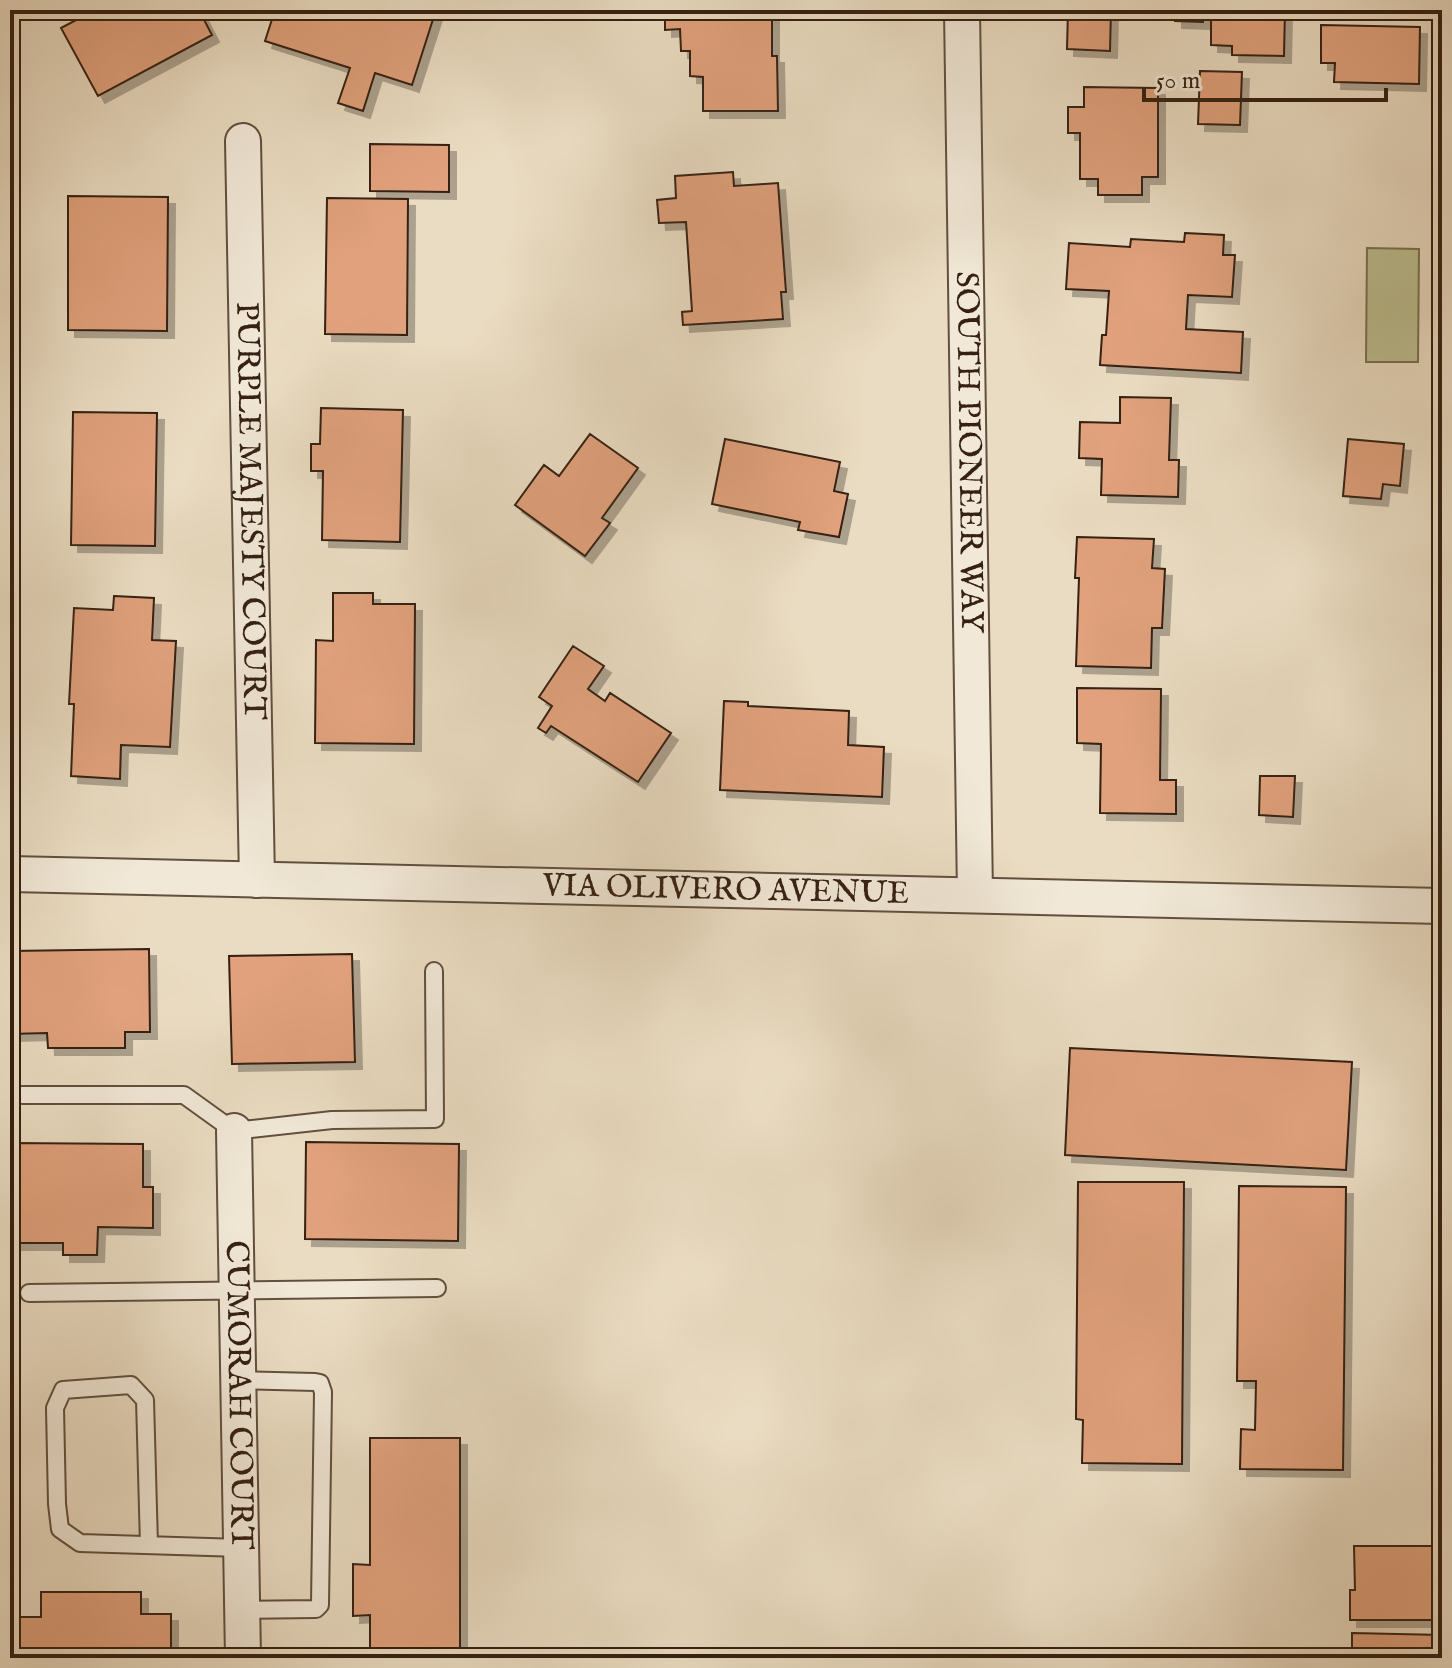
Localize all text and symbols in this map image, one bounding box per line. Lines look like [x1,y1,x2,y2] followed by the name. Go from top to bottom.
[1144,52,1386,102] scale bar
[1156,66,1200,97] text: 50 m
[945,271,992,634] street label: SOUTH PIONEER WAY
[226,302,274,720] street label: PURPLE MAJESTY COURT
[541,865,909,915] street label: VIA OLIVERO AVENUE
[215,1240,262,1550] street label: CUMORAH COURT

